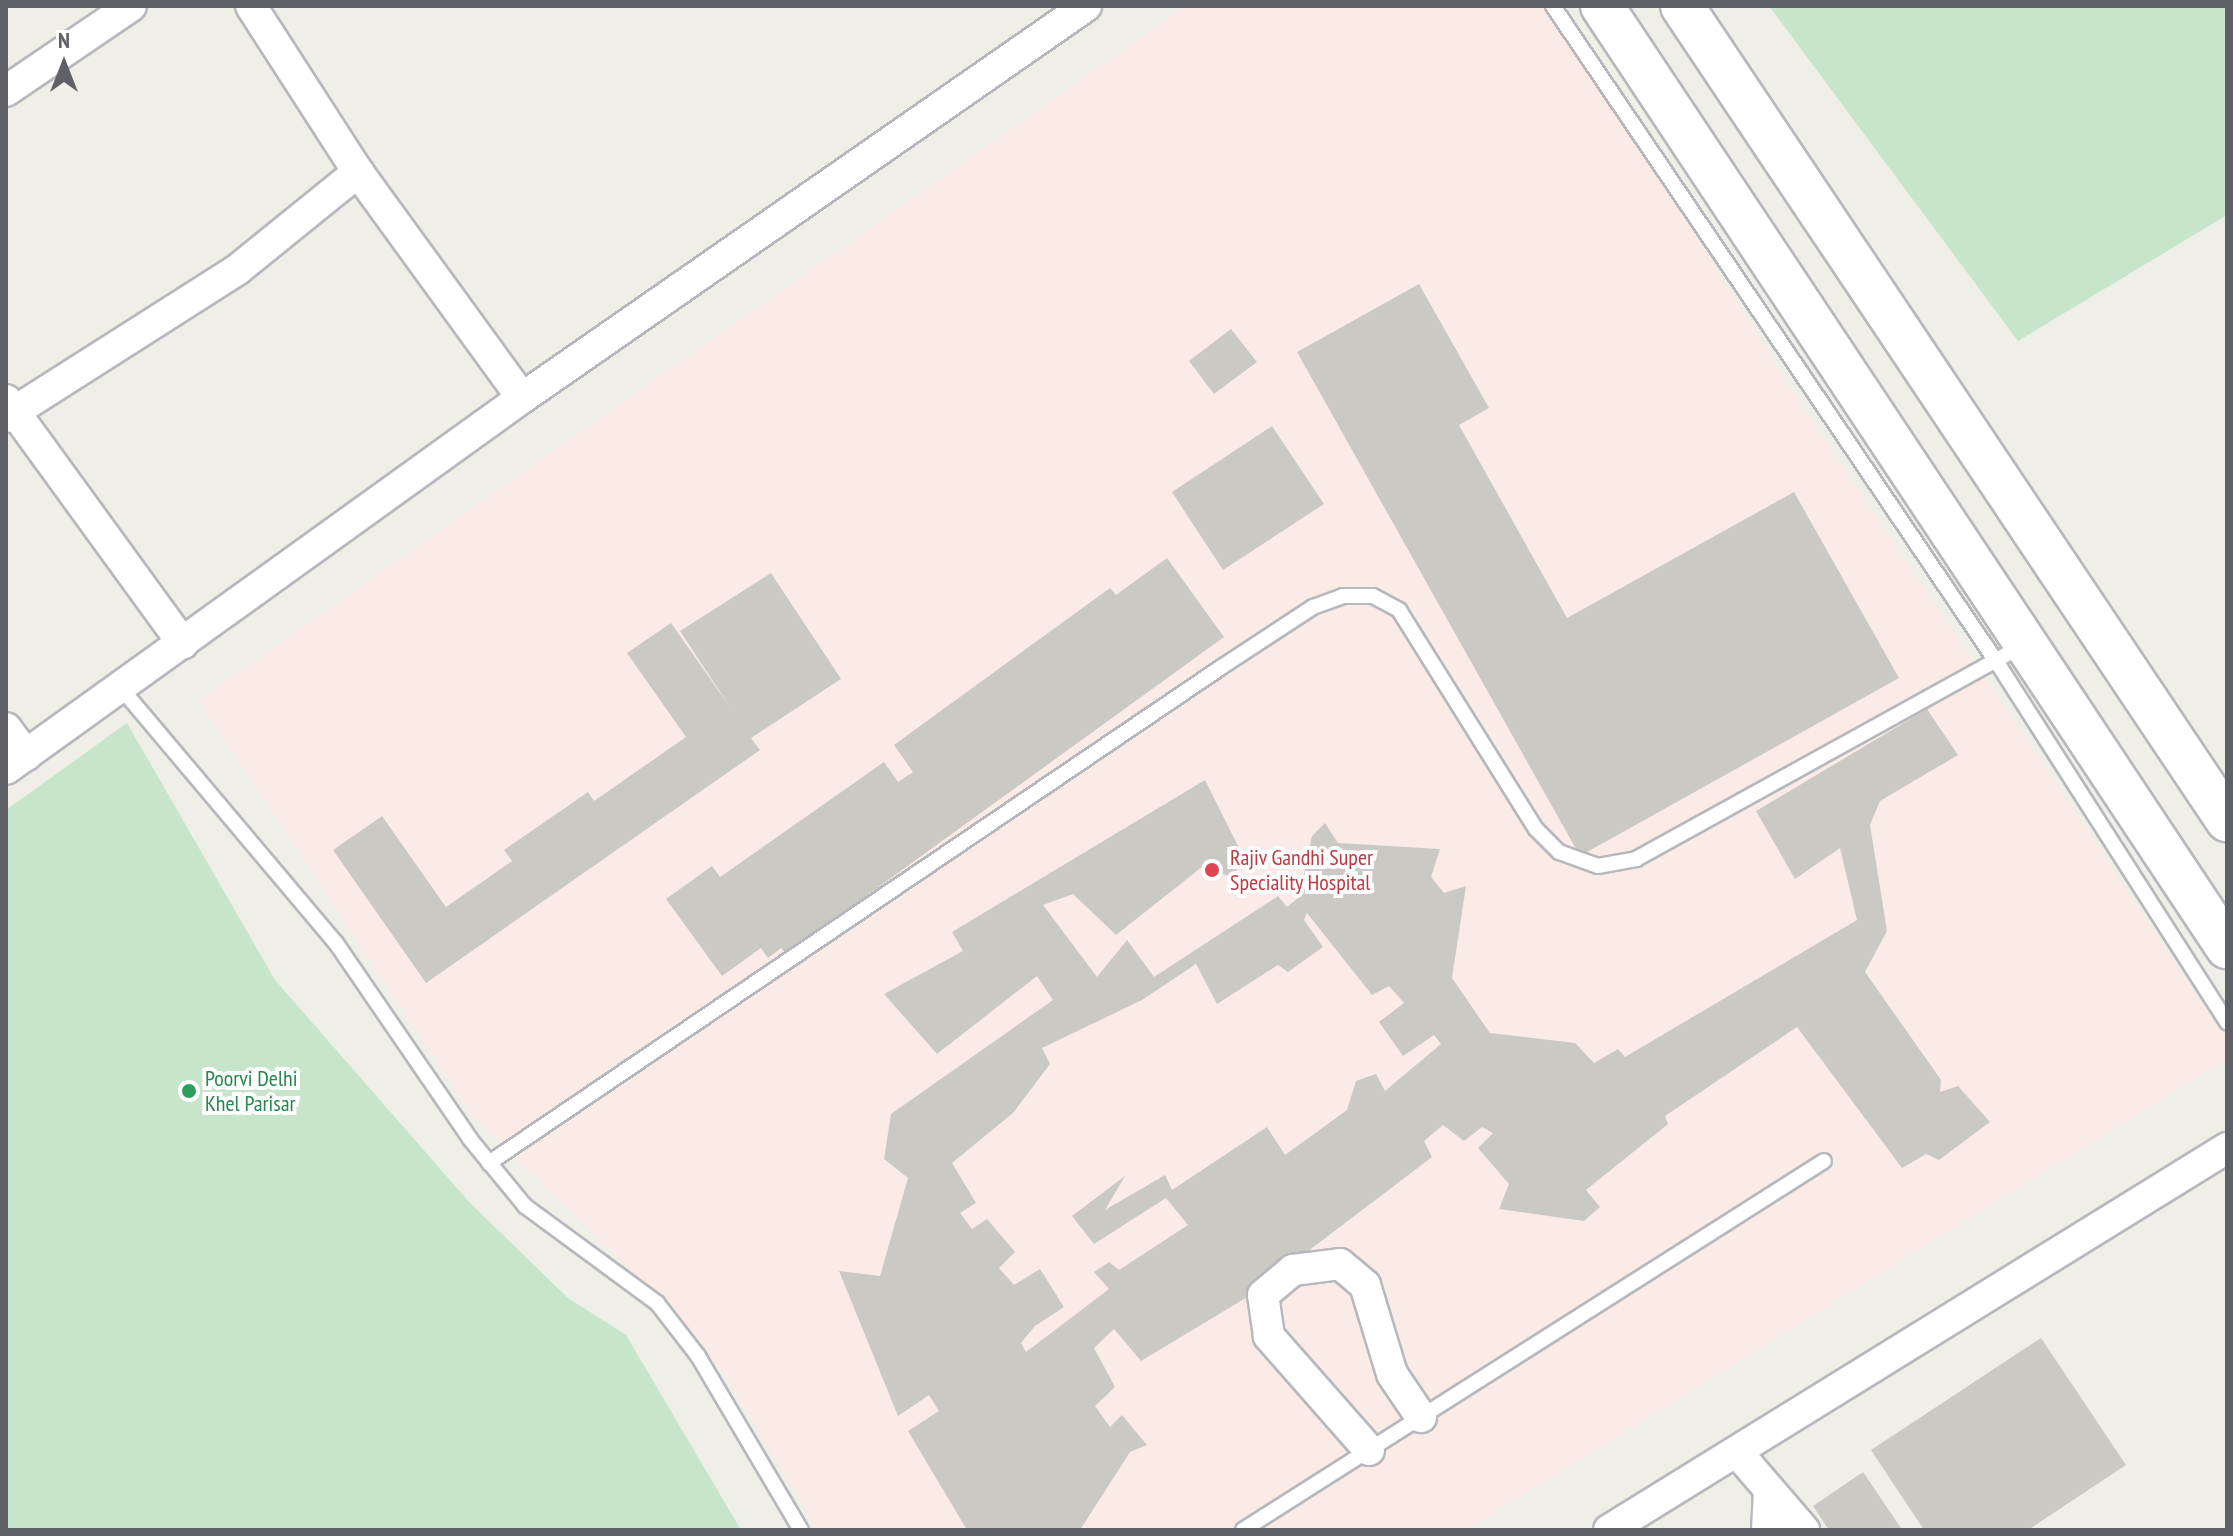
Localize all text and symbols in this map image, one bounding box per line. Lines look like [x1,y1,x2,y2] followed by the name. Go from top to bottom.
[24,24,104,104] north arrow
[58,26,70,54] text: N
[1230,844,1374,896] place label: Rajiv Gandhi Super Speciality Hospital
[1201,859,1223,881] marker: Rajiv Gandhi Super Speciality Hospital
[205,1065,298,1116] place label: Poorvi Delhi Khel Parisar
[180,1082,198,1100] marker: Poorvi Delhi Khel Parisar

